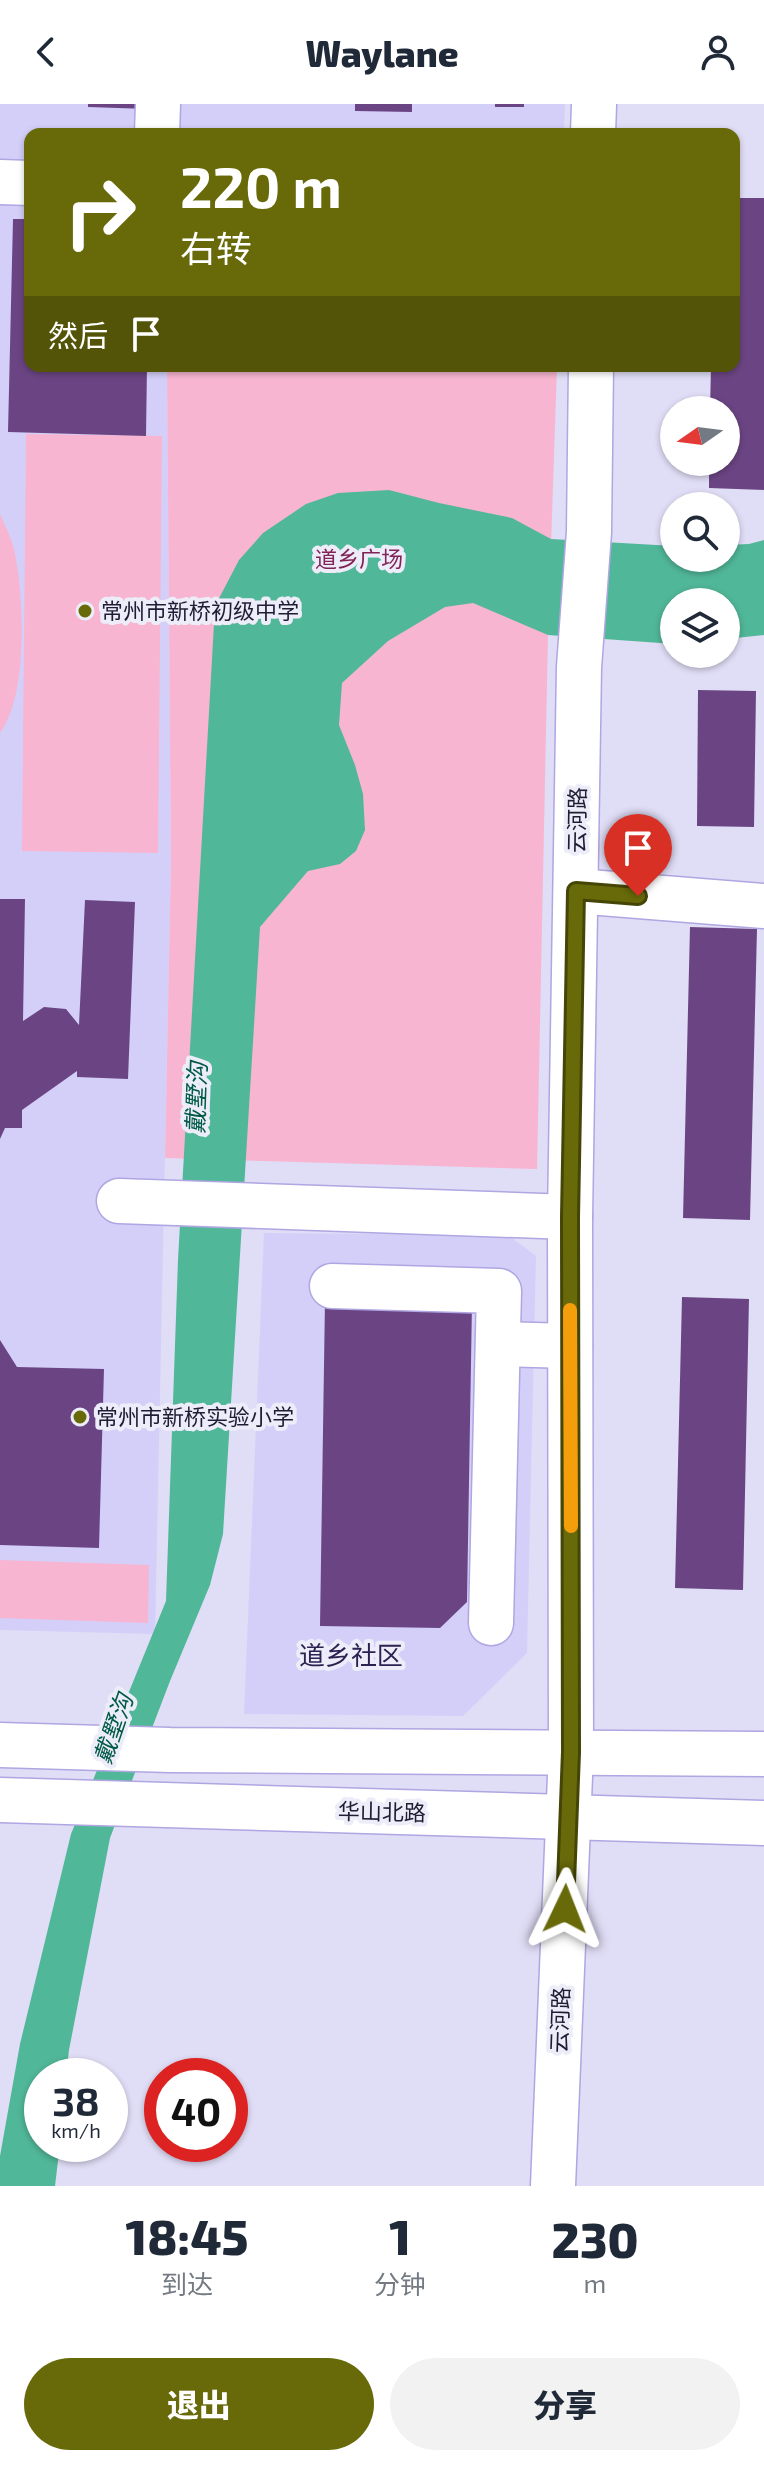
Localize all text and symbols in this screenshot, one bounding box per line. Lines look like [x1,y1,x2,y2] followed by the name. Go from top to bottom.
[24,30,68,74] icon: back
[696,30,740,74] icon: person
[305,31,459,74] text: Waylane
[180,152,342,219] text: 220 m
[48,160,152,264] icon: right
[180,226,252,269] text: 右转
[124,312,168,356] icon: arrive
[48,317,108,353] text: 然后
[660,396,740,476] north arrow
[660,396,740,668] map controls
[660,492,740,572] button: search
[315,545,403,571] park label: 道乡广场
[660,588,740,668] button: layers
[101,597,299,623] place label: 常州市新桥初级中学
[76,602,94,620] marker: 常州市新桥初级中学
[562,787,590,853] street label: 云河路
[604,814,672,896] pin
[616,826,660,870] icon: arrive
[180,1058,211,1134] water label: 戴墅沟
[96,1403,294,1429] place label: 常州市新桥实验小学
[71,1408,89,1426] marker: 常州市新桥实验小学
[299,1639,403,1670] district label: 道乡社区
[87,1687,139,1767] water label: 戴墅沟
[338,1797,426,1825] street label: 华山北路
[523,1867,607,1951] position arrow
[545,1987,573,2053] street label: 云河路
[144,2058,248,2162] speed limit sign: 40
[52,2076,100,2124] text: 38
[51,2118,101,2142] text: km/h
[126,2207,248,2265] text: 18:45
[389,2207,411,2265] text: 1
[552,2210,638,2268] text: 230
[584,2267,606,2298] text: m
[161,2268,213,2299] text: 到达
[374,2268,426,2299] text: 分钟
[24,2358,374,2450] button: 退出
[390,2358,740,2450] button: 分享

